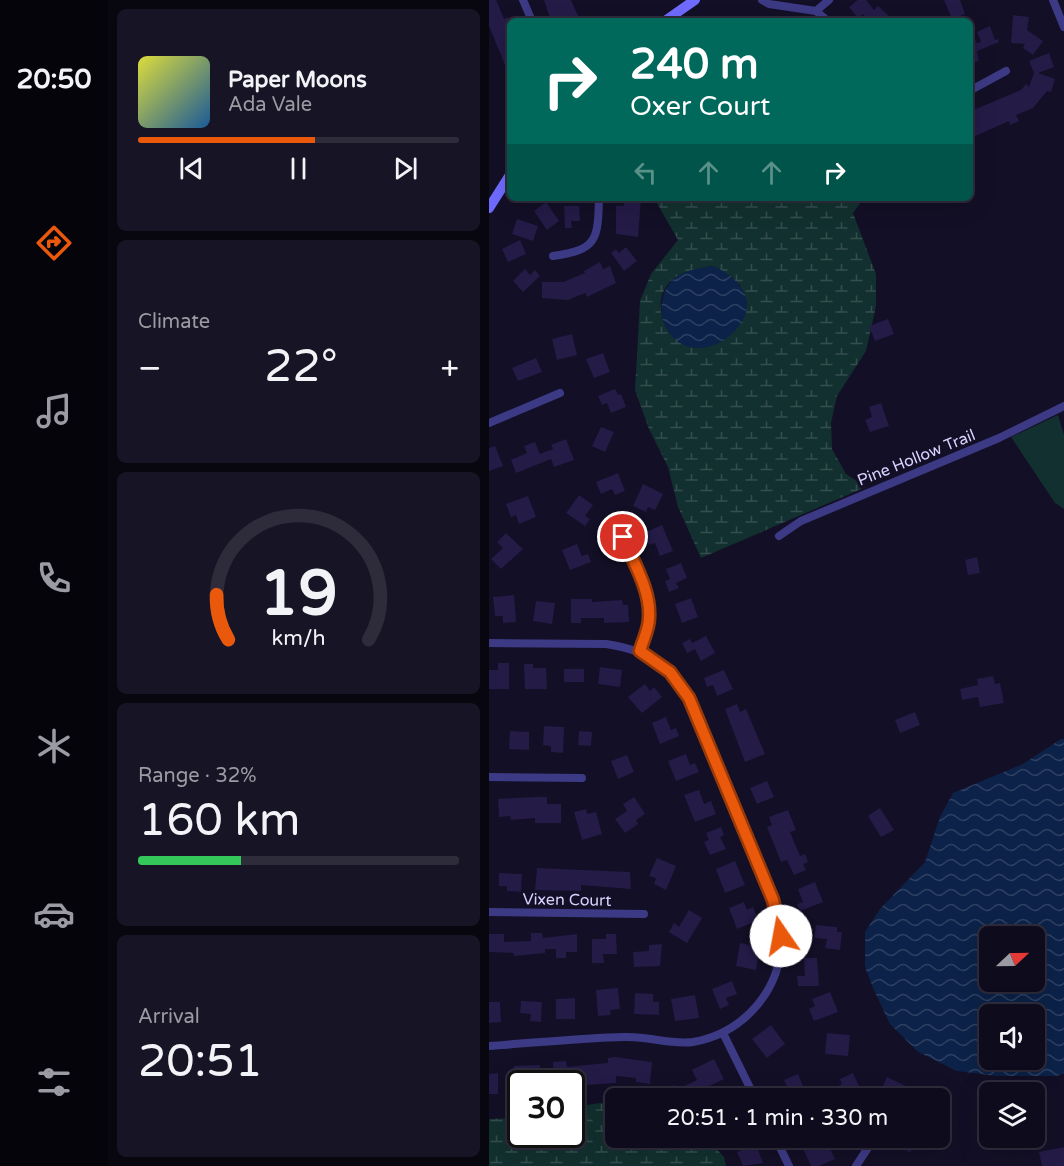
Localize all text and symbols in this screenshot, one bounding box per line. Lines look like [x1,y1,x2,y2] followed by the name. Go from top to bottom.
[630,39,759,90] text: 240 m
[531,42,609,120] icon: right
[17,63,91,96] text: 20:50
[228,67,367,93] text: Paper Moons
[630,90,770,123] text: Oxer Court
[228,93,312,117] text: Ada Vale
[175,152,208,185] icon: previous
[282,152,315,185] icon: pause
[389,152,422,185] icon: next
[629,156,662,189] icon: left
[692,156,725,189] icon: ahead
[755,156,788,189] icon: ahead
[818,156,851,189] icon: right
[33,222,75,264] icon: directions
[138,310,210,334] text: Climate
[264,340,338,394] text: 22°
[138,349,162,388] text: −
[440,349,459,388] text: +
[33,390,75,432] icon: music
[854,425,978,491] street label: Pine Hollow Trail
[597,511,648,562] pin
[606,520,639,553] icon: arrive
[33,557,75,599] icon: phone
[259,557,338,632] text: 19
[272,625,325,651] text: km/h
[33,725,75,767] icon: climate
[138,764,257,788] text: Range · 32%
[138,794,300,848] text: 160 km
[522,889,612,911] street label: Vixen Court
[33,893,75,935] icon: car
[749,904,813,968] position arrow
[979,926,1045,992] north arrow
[979,926,1045,1148] map controls
[979,1004,1045,1070] button: sound
[138,1005,200,1029] text: Arrival
[138,1035,263,1089] text: 20:51
[33,1061,75,1103] icon: filters
[507,1070,585,1148] speed limit sign: 30
[979,1082,1045,1148] button: layers
[667,1105,888,1131] text: 20:51 · 1 min · 330 m

